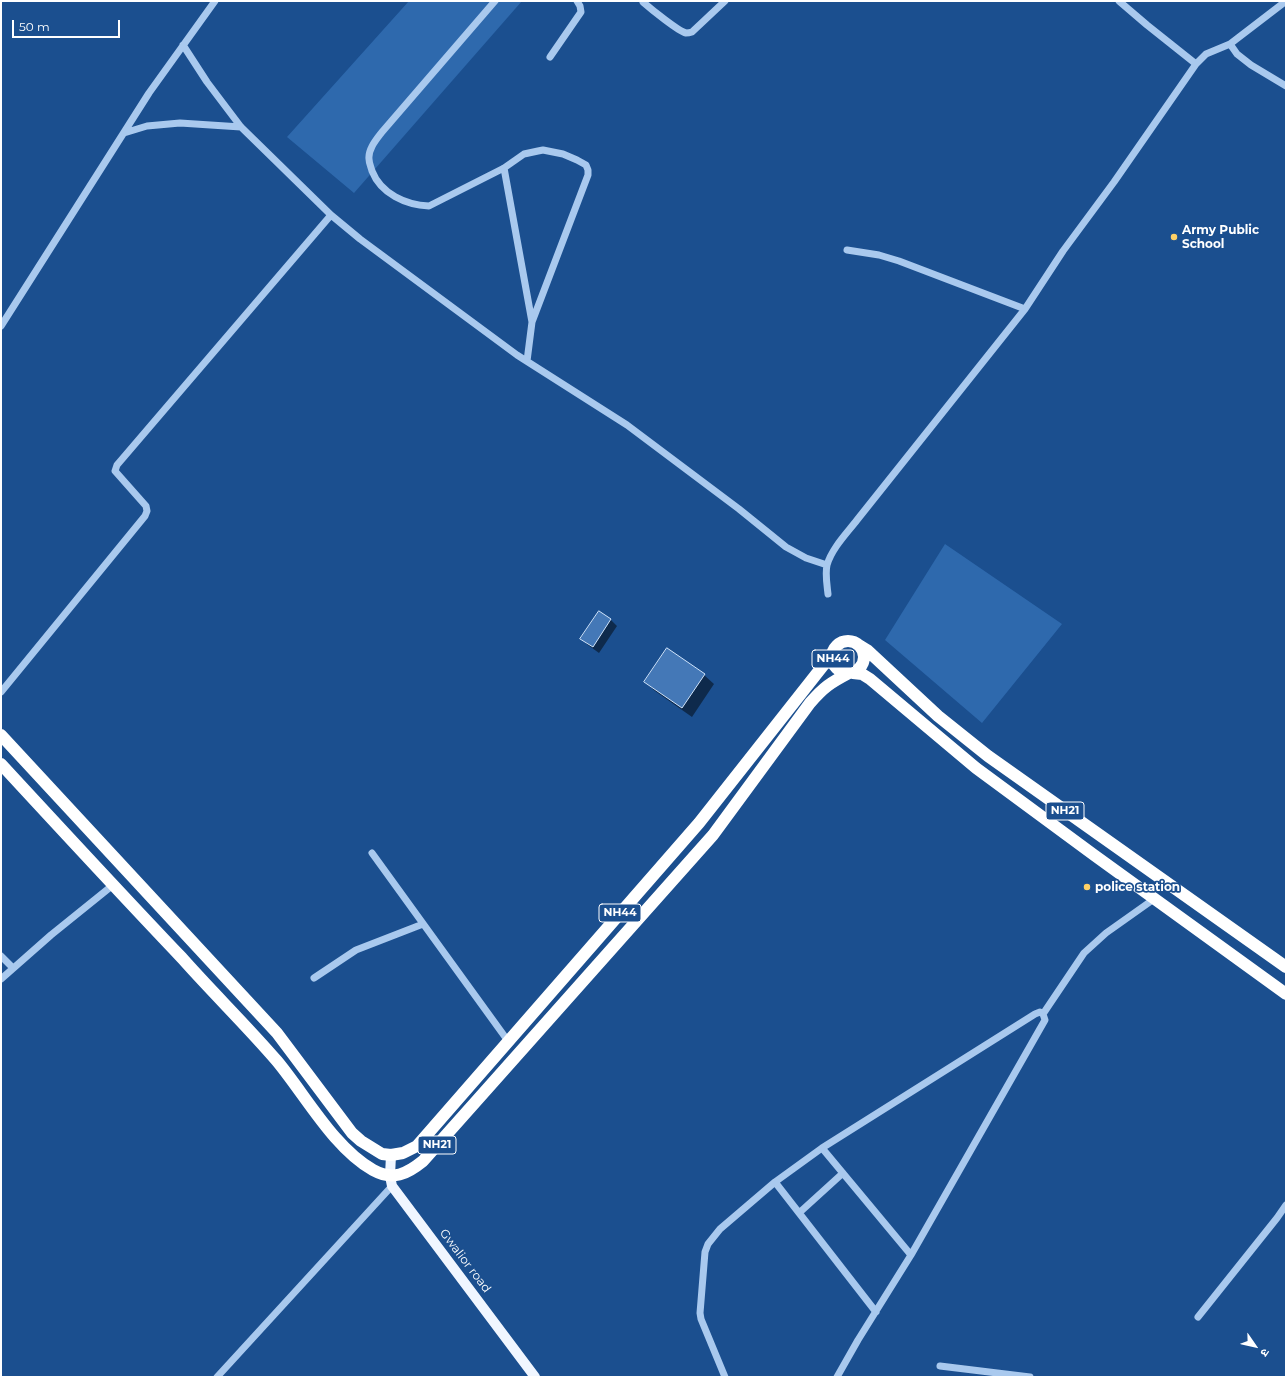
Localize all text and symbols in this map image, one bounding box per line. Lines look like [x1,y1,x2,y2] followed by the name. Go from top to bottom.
[14,12,122,38] scale bar
[19,19,50,34] text: 50 m
[1182,223,1259,251] place label: Army Public School
[1169,232,1179,242] marker: Army Public School
[812,650,854,668] road number: NH44
[1046,802,1084,820] road number: NH21
[1095,880,1180,894] place label: police station
[1082,882,1092,892] marker: police station
[599,904,641,922] road number: NH44
[418,1136,456,1154] road number: NH21
[436,1226,494,1296] street label: Gwalior road
[1235,1326,1275,1366] north arrow
[1257,1346,1273,1359] text: उ

